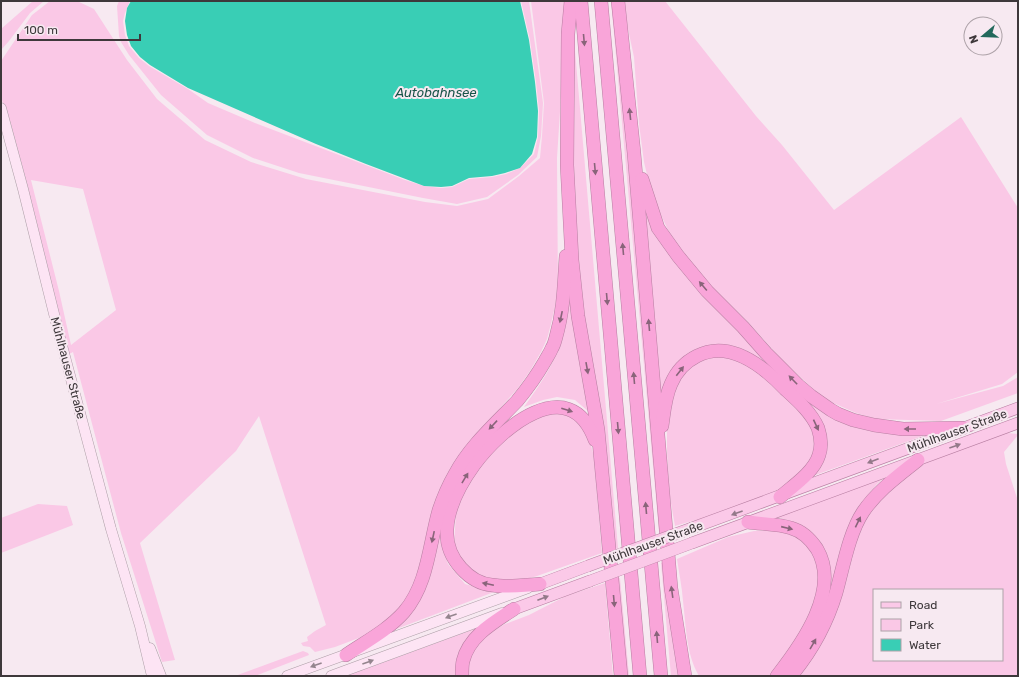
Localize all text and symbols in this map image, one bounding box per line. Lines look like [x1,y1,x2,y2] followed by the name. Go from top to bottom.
[18,16,140,42] scale bar
[963,16,1003,56] north arrow
[24,23,58,37] text: 100 m
[967,33,981,45] text: N
[581,34,587,46] one-way arrow
[394,85,477,100] water label: Autobahnsee
[627,108,633,120] one-way arrow
[592,163,599,175] one-way arrow
[619,243,626,255] one-way arrow
[699,282,708,291] one-way arrow
[603,293,610,305] one-way arrow
[558,310,564,323] one-way arrow
[48,315,88,421] street label: Mühlhauser Straße
[645,319,652,332] one-way arrow
[585,362,591,374] one-way arrow
[675,365,684,376] one-way arrow
[631,372,638,384] one-way arrow
[788,375,798,385] one-way arrow
[905,406,1009,456] street label: Mühlhauser Straße
[561,407,573,413] one-way arrow
[813,419,819,431] one-way arrow
[489,420,498,430] one-way arrow
[615,422,622,434] one-way arrow
[903,426,916,432] one-way arrow
[949,443,961,449] one-way arrow
[867,459,879,465] one-way arrow
[462,472,469,484] one-way arrow
[642,502,649,514] one-way arrow
[730,510,742,516] one-way arrow
[855,516,861,528] one-way arrow
[601,518,705,568] street label: Mühlhauser Straße
[781,525,793,531] one-way arrow
[430,531,436,543] one-way arrow
[482,581,494,587] one-way arrow
[669,586,675,598] one-way arrow
[873,589,1003,661] legend
[537,594,549,600] one-way arrow
[611,595,618,607] one-way arrow
[909,598,937,612] text: Road
[445,614,457,620] one-way arrow
[909,618,935,632] text: Park
[654,631,661,643] one-way arrow
[810,638,817,650] one-way arrow
[909,638,941,652] text: Water
[362,659,374,665] one-way arrow
[310,663,322,669] one-way arrow

